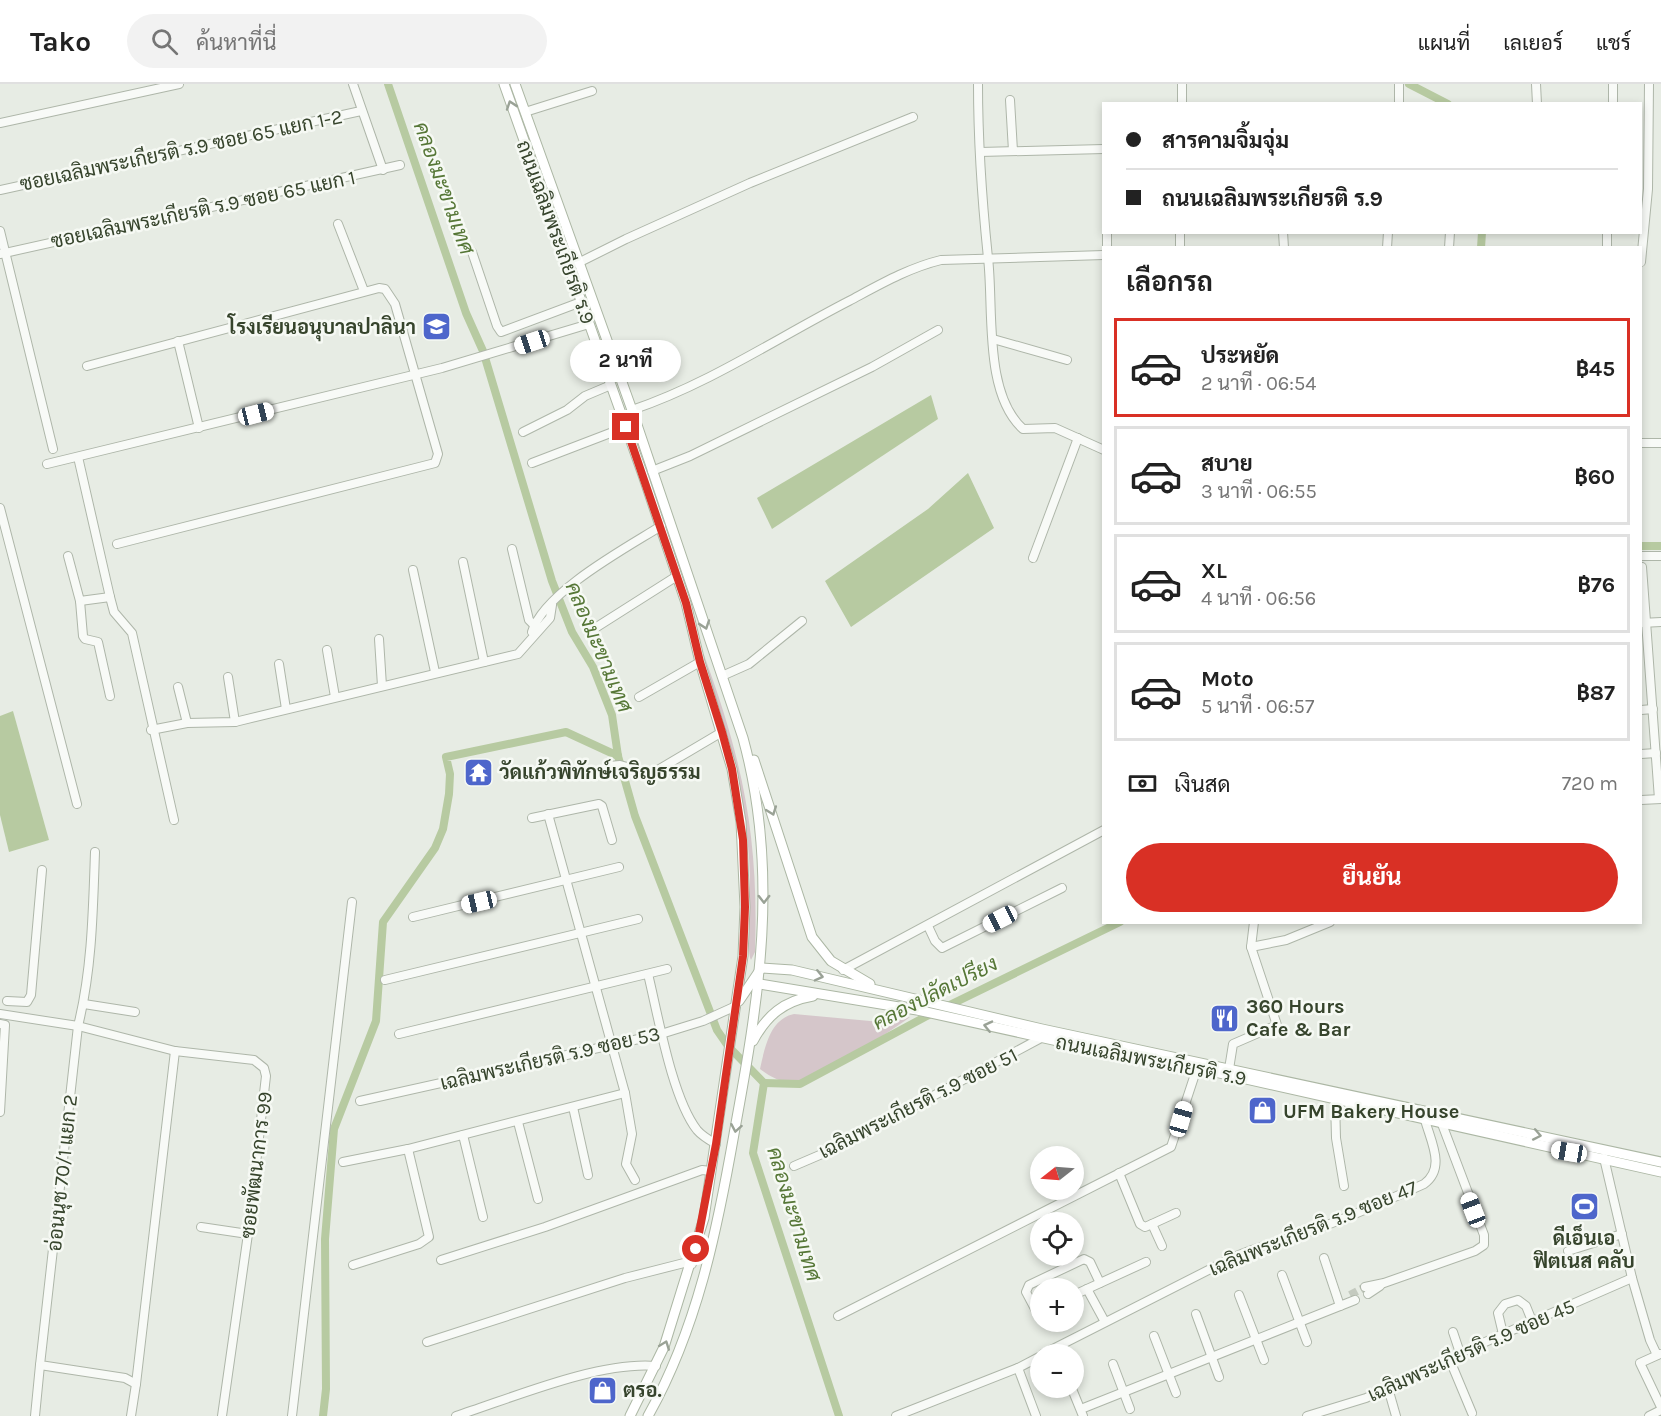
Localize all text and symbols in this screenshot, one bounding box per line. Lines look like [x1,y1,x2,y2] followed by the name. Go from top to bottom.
[127,14,547,68] search box
[30,25,91,58] text: Tako
[148,25,181,58] icon: search
[196,30,276,56] text: ค้นหาที่นี่
[1418,31,1470,55] text: แผนที่
[1503,31,1563,55] text: เลเยอร์
[1596,31,1631,55] text: แชร์
[506,100,518,111] one-way arrow
[17,103,345,196] street label: ซอยเฉลิมพระเกียรติ ร.9 ซอย 65 แยก 1-2
[409,118,479,258] water label: คลองมะขามเทศ
[1162,128,1289,154] text: สารคามจิ้มจุ่ม
[512,136,601,327] street label: ถนนเฉลิมพระเกียรติ ร.9
[48,164,357,253] street label: ซอยเฉลิมพระเกียรติ ร.9 ซอย 65 แยก 1
[1162,186,1383,212] text: ถนนเฉลิมพระเกียรติ ร.9
[1126,266,1213,298] text: เลือกรถ
[421,311,453,343] school or university icon: โรงเรียนอนุบาลปาลินา
[227,313,416,342] place label: โรงเรียนอนุบาลปาลินา
[512,328,552,356] car
[570,340,682,382] callout: 2 นาที
[1129,341,1183,395] icon: car
[1201,343,1279,369] text: ประหยัด
[599,349,652,372] text: 2 นาที
[1576,356,1615,382] text: ฿45
[1201,372,1316,395] text: 2 นาที · 06:54
[236,401,276,427] car
[612,413,639,440] route end
[1129,449,1183,503] icon: car
[1201,451,1253,477] text: สบาย
[1574,464,1615,490] text: ฿60
[1201,480,1317,503] text: 3 นาที · 06:55
[1129,557,1183,611] icon: car
[1201,558,1227,584] text: XL
[1577,572,1615,598] text: ฿76
[561,578,637,716] water label: คลองมะขามเทศ
[1201,587,1316,610] text: 4 นาที · 06:56
[698,619,710,630] one-way arrow
[1129,665,1183,719] icon: car
[1201,666,1254,692] text: Moto
[1577,680,1615,706] text: ฿87
[1201,695,1314,718] text: 5 นาที · 06:57
[462,756,494,788] temple icon: วัดแก้วพิทักษ์เจริญธรรม
[499,759,701,785] place label: วัดแก้วพิทักษ์เจริญธรรม
[1126,767,1159,800] icon: cash
[1174,772,1231,798] text: เงินสด
[1562,772,1618,795] text: 720 m
[765,805,778,816] one-way arrow
[1126,843,1618,912] button: ยืนยัน
[459,889,499,915] car
[758,894,771,903] one-way arrow
[980,903,1020,935] car
[868,950,1002,1035] water label: คลองปลัดเปรียง
[813,969,823,982] one-way arrow
[1246,995,1350,1041] place label: 360 Hours Cafe & Bar
[1209,1002,1241,1034] restaurant icon: 360 Hours Cafe & Bar
[437,1020,662,1095] street label: เฉลิมพระเกียรติ ร.9 ซอย 53
[984,1020,994,1033] one-way arrow
[1054,1029,1249,1090] street label: ถนนเฉลิมพระเกียรติ ร.9
[814,1042,1021,1164] street label: เฉลิมพระเกียรติ ร.9 ซอย 51
[235,1090,277,1240] street label: ซอยพัฒนาการ 99
[42,1093,84,1253] street label: อ่อนนุช 70/1 แยก 2
[1246,1095,1278,1127] shop icon: UFM Bakery House
[1167,1099,1195,1139] car
[1283,1100,1459,1123] place label: UFM Bakery House
[730,1124,742,1133] one-way arrow
[1532,1128,1542,1141] one-way arrow
[1550,1140,1588,1164] car
[762,1144,826,1284] water label: คลองมะขามเทศ
[1030,1146,1084,1200] north arrow
[1030,1146,1084,1398] map controls
[1205,1174,1421,1281] street label: เฉลิมพระเกียรติ ร.9 ซอย 47
[1458,1190,1488,1230] car
[1568,1191,1600,1223] sports icon: ดีเอ็นเอ ฟิตเนส คลับ
[1030,1212,1084,1266] button: locate
[1533,1224,1635,1273] place label: ดีเอ็นเอ ฟิตเนส คลับ
[682,1235,709,1262] route start
[1030,1278,1084,1332] button: +
[1363,1293,1578,1407] street label: เฉลิมพระเกียรติ ร.9 ซอย 45
[657,1340,670,1350] one-way arrow
[1030,1344,1084,1398] button: −
[586,1374,618,1406] shop icon: ตรอ.
[623,1379,662,1402] place label: ตรอ.

